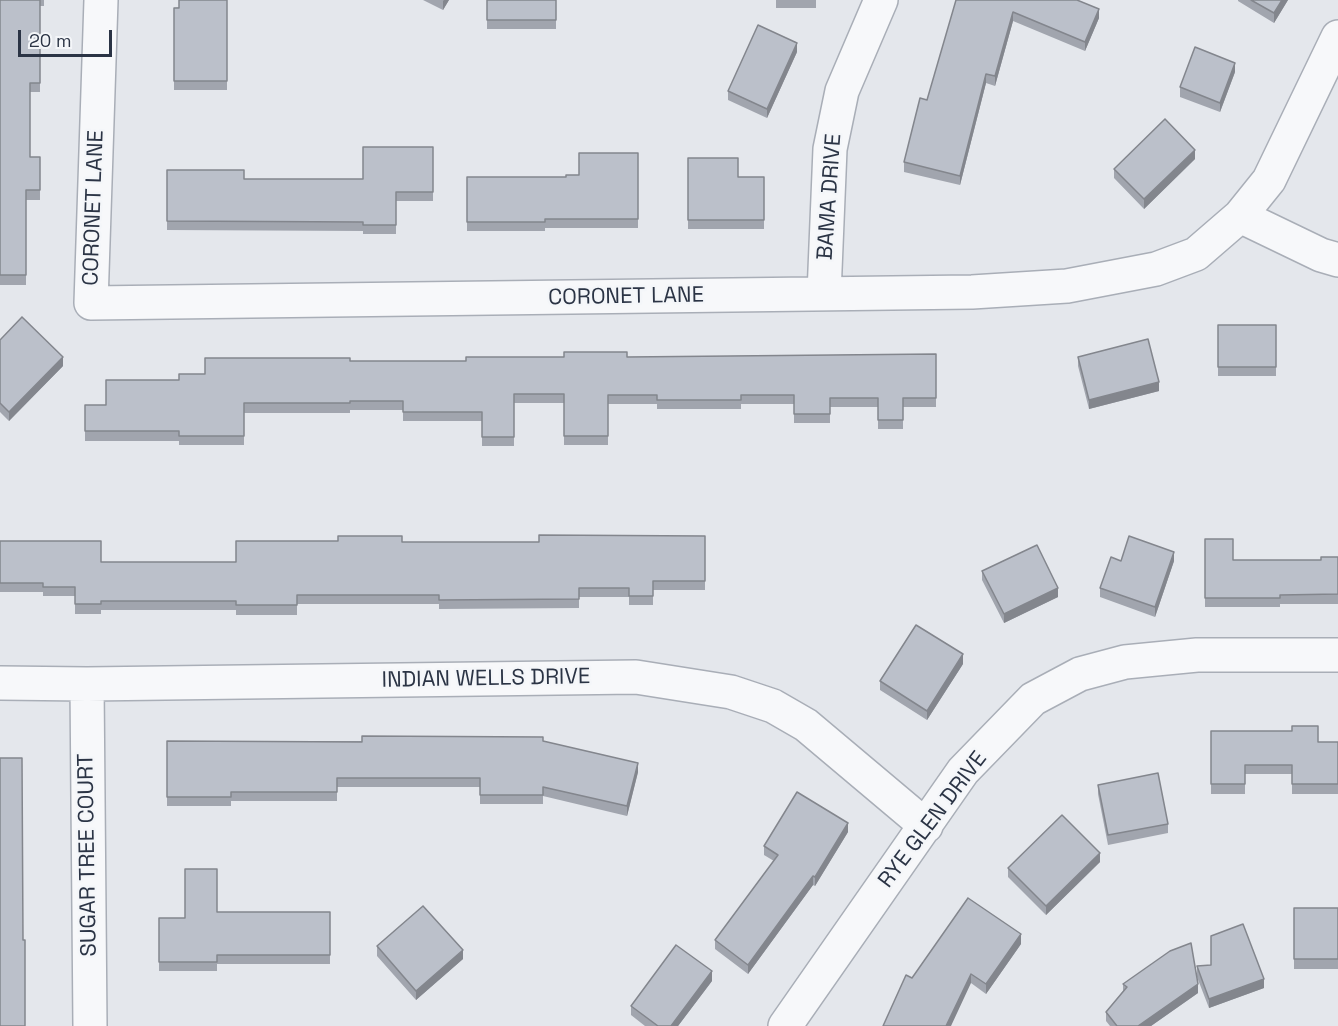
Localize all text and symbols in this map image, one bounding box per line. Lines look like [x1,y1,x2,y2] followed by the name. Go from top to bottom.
[21,18,116,56] scale bar
[29,29,72,52] text: 20 m
[78,130,110,286] street label: CORONET LANE
[812,133,848,261] street label: BAMA DRIVE
[548,282,704,312] street label: CORONET LANE
[381,664,591,694] street label: INDIAN WELLS DRIVE
[873,747,993,893] street label: RYE GLEN DRIVE
[73,753,103,957] street label: SUGAR TREE COURT

